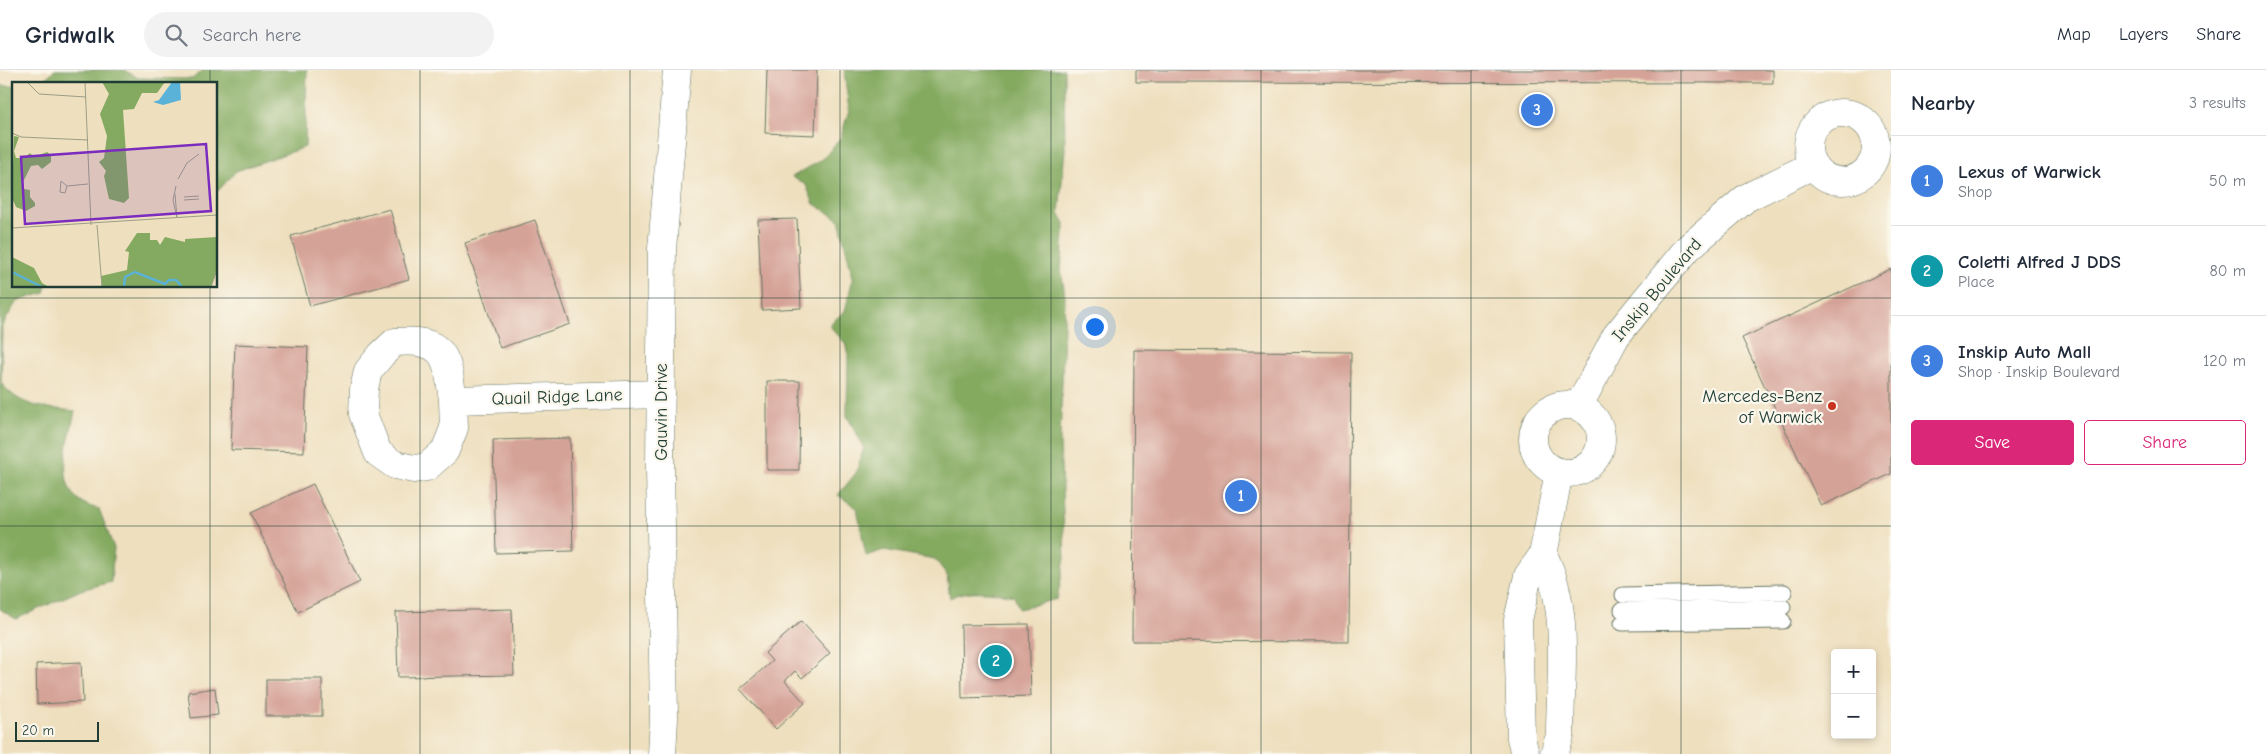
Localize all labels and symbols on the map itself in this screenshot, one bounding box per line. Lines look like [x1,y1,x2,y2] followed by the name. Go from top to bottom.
[12,82,218,288] inset map
[1521,91,1553,129] pin: 3
[1608,234,1706,346] street label: Inskip Boulevard
[1082,314,1108,340] your location
[651,363,672,461] street label: Gauvin Drive
[491,384,623,410] street label: Quail Ridge Lane
[1702,386,1822,428] place label: Mercedes-Benz of Warwick
[1826,400,1838,412] marker: Mercedes-Benz of Warwick
[1225,477,1257,515] pin: 1
[980,642,1012,680] pin: 2
[15,719,99,742] scale bar

